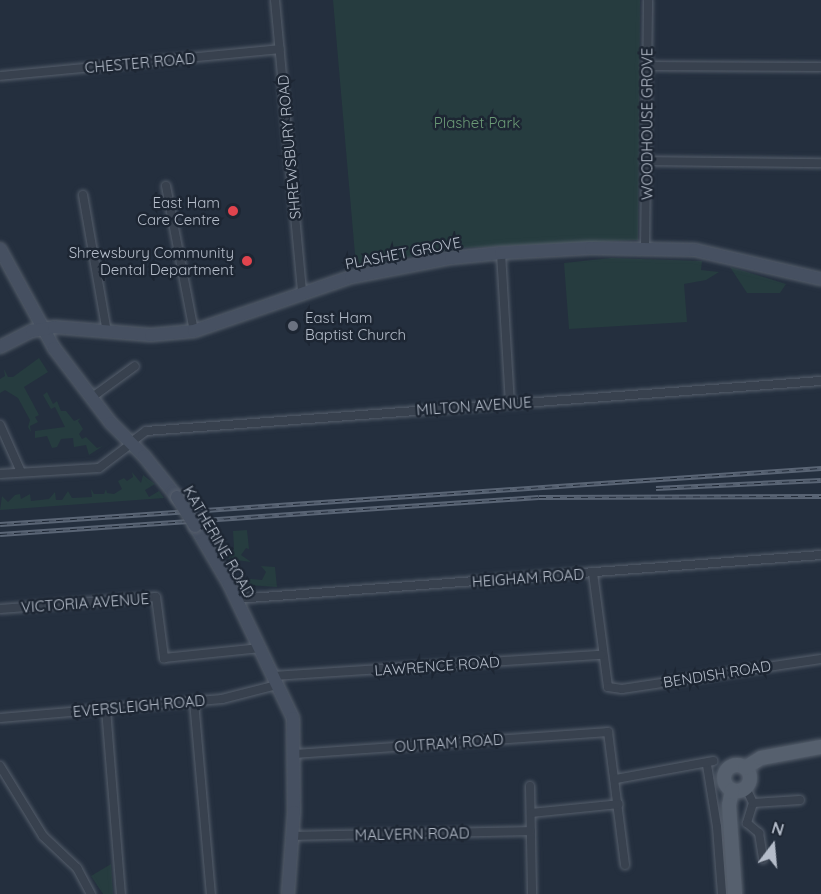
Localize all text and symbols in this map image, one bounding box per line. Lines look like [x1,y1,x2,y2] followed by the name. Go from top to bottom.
[638,48,656,200] street label: WOODHOUSE GROVE
[84,49,196,77] street label: CHESTER ROAD
[274,74,304,220] street label: SHREWSBURY ROAD
[434,114,520,132] park label: Plashet Park
[137,193,220,228] place label: East Ham Care Centre
[224,202,242,220] marker: East Ham Care Centre
[344,233,462,273] street label: PLASHET GROVE
[69,243,234,278] place label: Shrewsbury Community Dental Department
[238,252,256,270] marker: Shrewsbury Community Dental Department
[305,308,406,343] place label: East Ham Baptist Church
[286,319,300,333] marker: East Ham Baptist Church
[416,393,532,419] street label: MILTON AVENUE
[180,483,258,601] street label: KATHERINE ROAD
[471,565,585,591] street label: HEIGHAM ROAD
[20,590,150,616] street label: VICTORIA AVENUE
[374,653,500,679] street label: LAWRENCE ROAD
[662,657,772,691] street label: BENDISH ROAD
[72,691,206,721] street label: EVERSLEIGH ROAD
[394,730,504,756] street label: OUTRAM ROAD
[743,816,803,876] north arrow
[770,817,786,840] text: N
[354,824,470,844] street label: MALVERN ROAD

